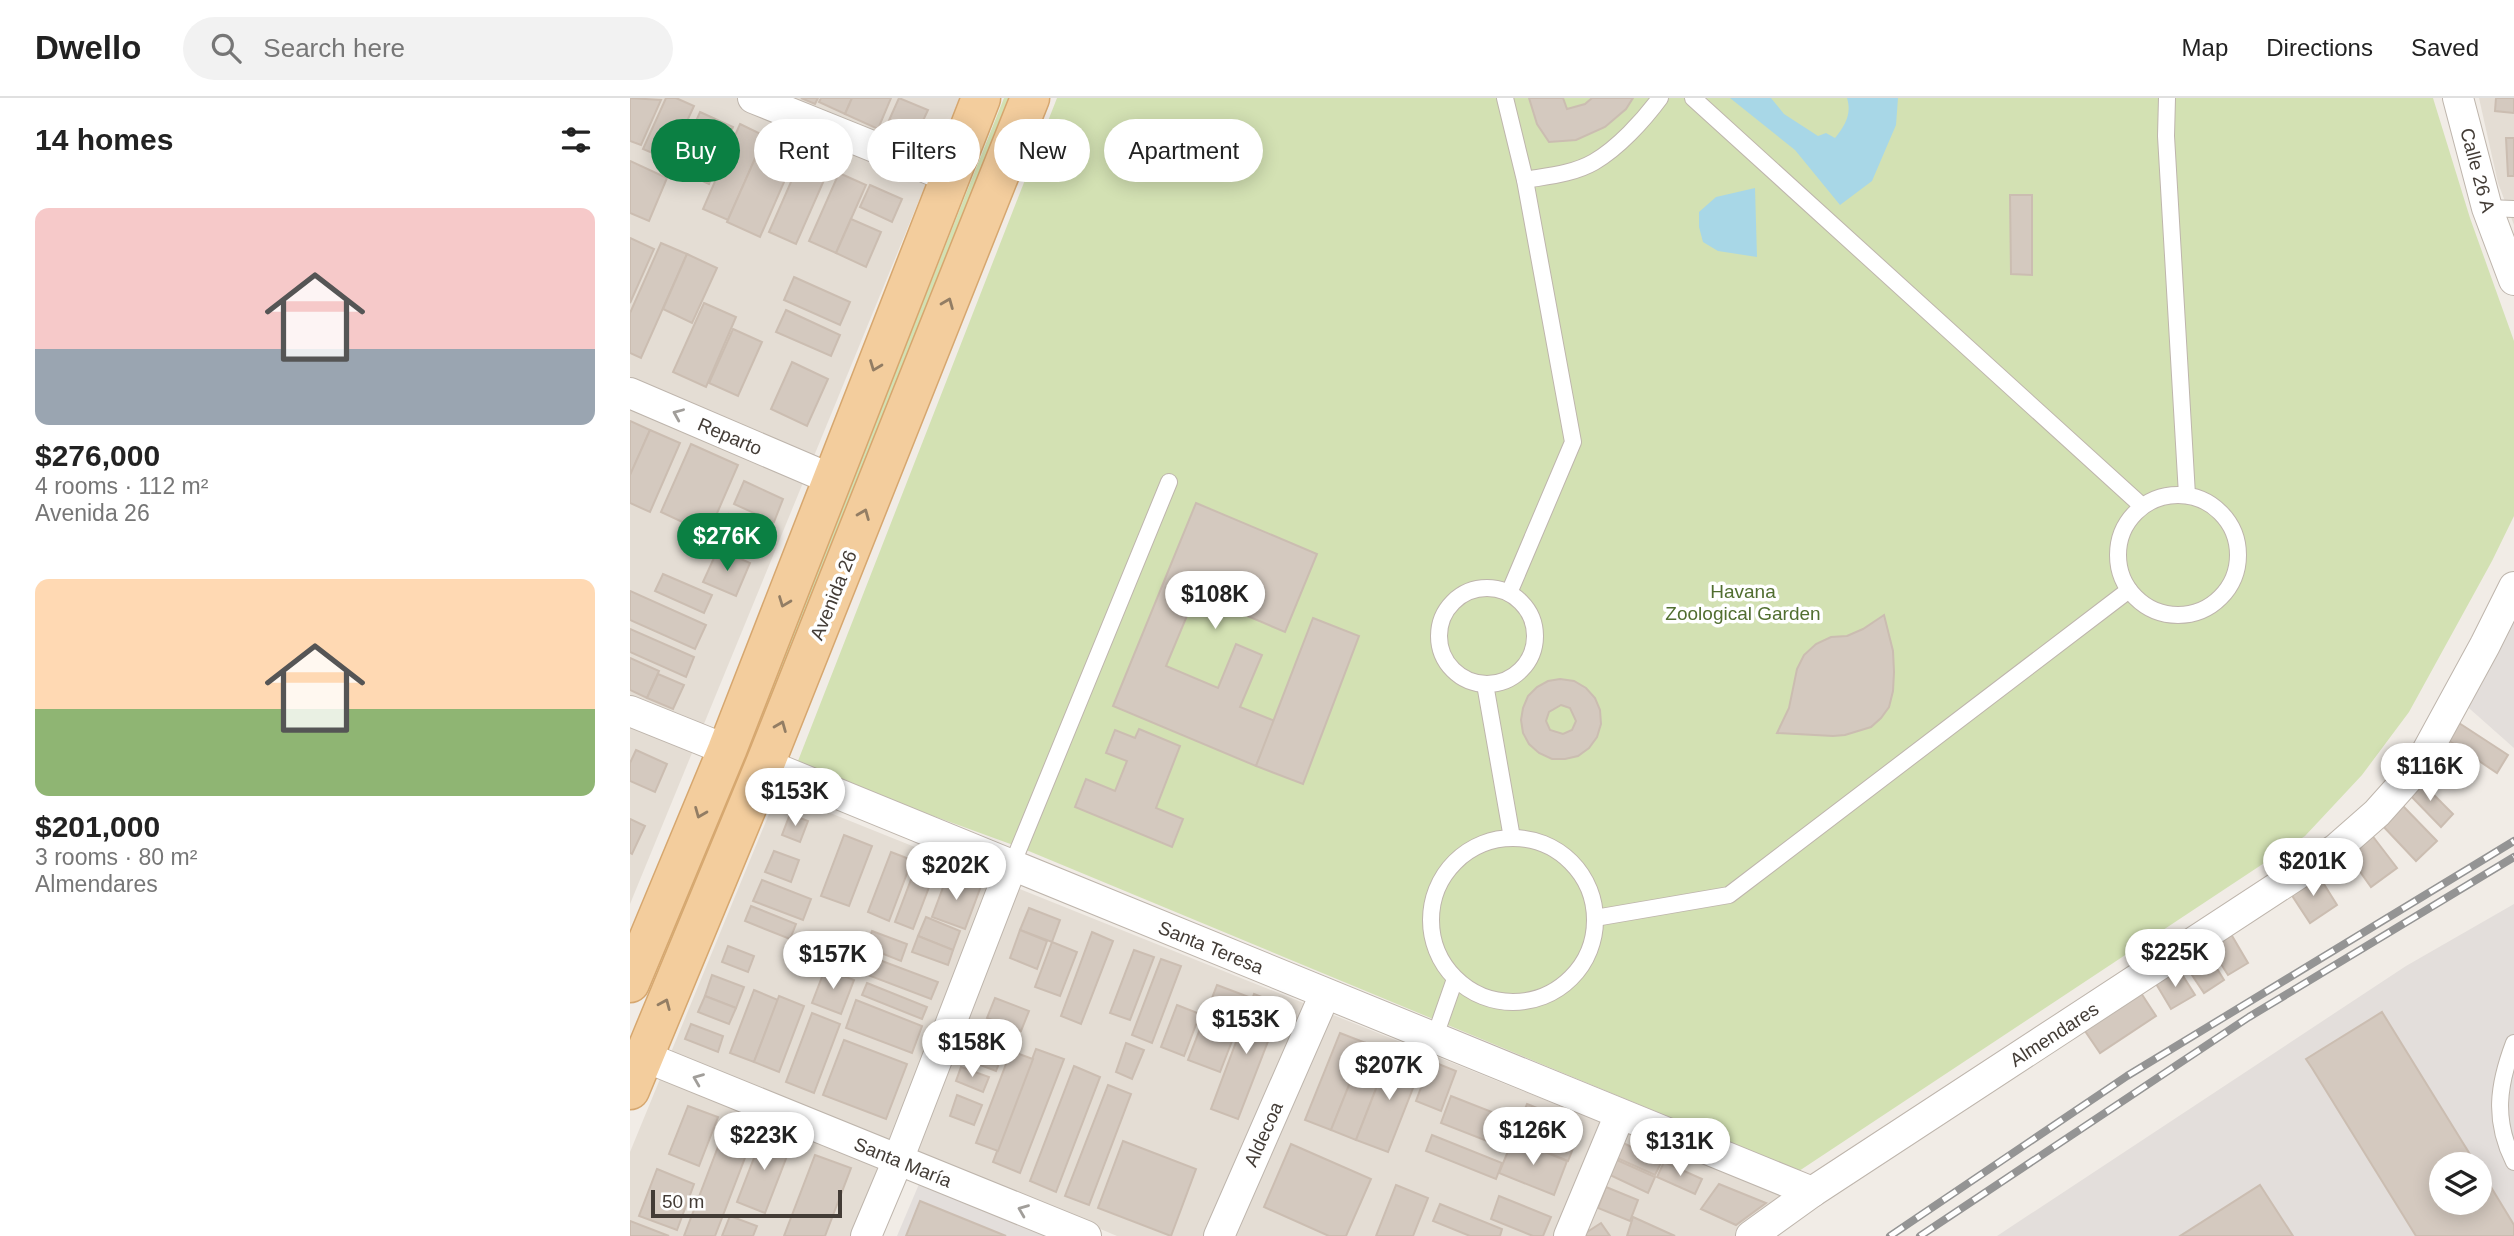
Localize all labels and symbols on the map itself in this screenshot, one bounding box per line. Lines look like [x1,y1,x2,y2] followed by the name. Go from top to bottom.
[2456,126,2499,215] street label: Calle 26 A
[940,297,954,309] one-way arrow
[869,360,883,372] one-way arrow
[673,408,685,422] one-way arrow
[695,414,765,459] street label: Reparto
[856,509,870,521] one-way arrow
[678,514,776,573] pin: $276K
[806,547,861,643] street label: Avenida 26
[1166,572,1264,631] pin: $108K
[1665,581,1821,624] park label: Havana Zoological Garden
[779,595,793,607] one-way arrow
[772,720,786,732] one-way arrow
[2381,744,2479,803] pin: $116K
[746,768,844,828] pin: $153K
[695,806,709,818] one-way arrow
[2264,838,2362,898] pin: $201K
[907,842,1005,902] pin: $202K
[1155,917,1267,978] street label: Santa Teresa
[2126,930,2224,989] pin: $225K
[784,932,882,991] pin: $157K
[1197,996,1295,1056] pin: $153K
[656,998,670,1010] one-way arrow
[2006,998,2103,1071] street label: Almendares
[923,1020,1021,1079] pin: $158K
[1340,1042,1438,1102] pin: $207K
[693,1073,705,1087] one-way arrow
[1240,1098,1287,1170] street label: Aldecoa
[1484,1108,1582,1167] pin: $126K
[715,1112,813,1172] pin: $223K
[1631,1118,1729,1178] pin: $131K
[851,1133,955,1192] street label: Santa María
[651,1187,842,1219] scale bar
[1017,1205,1029,1219] one-way arrow

